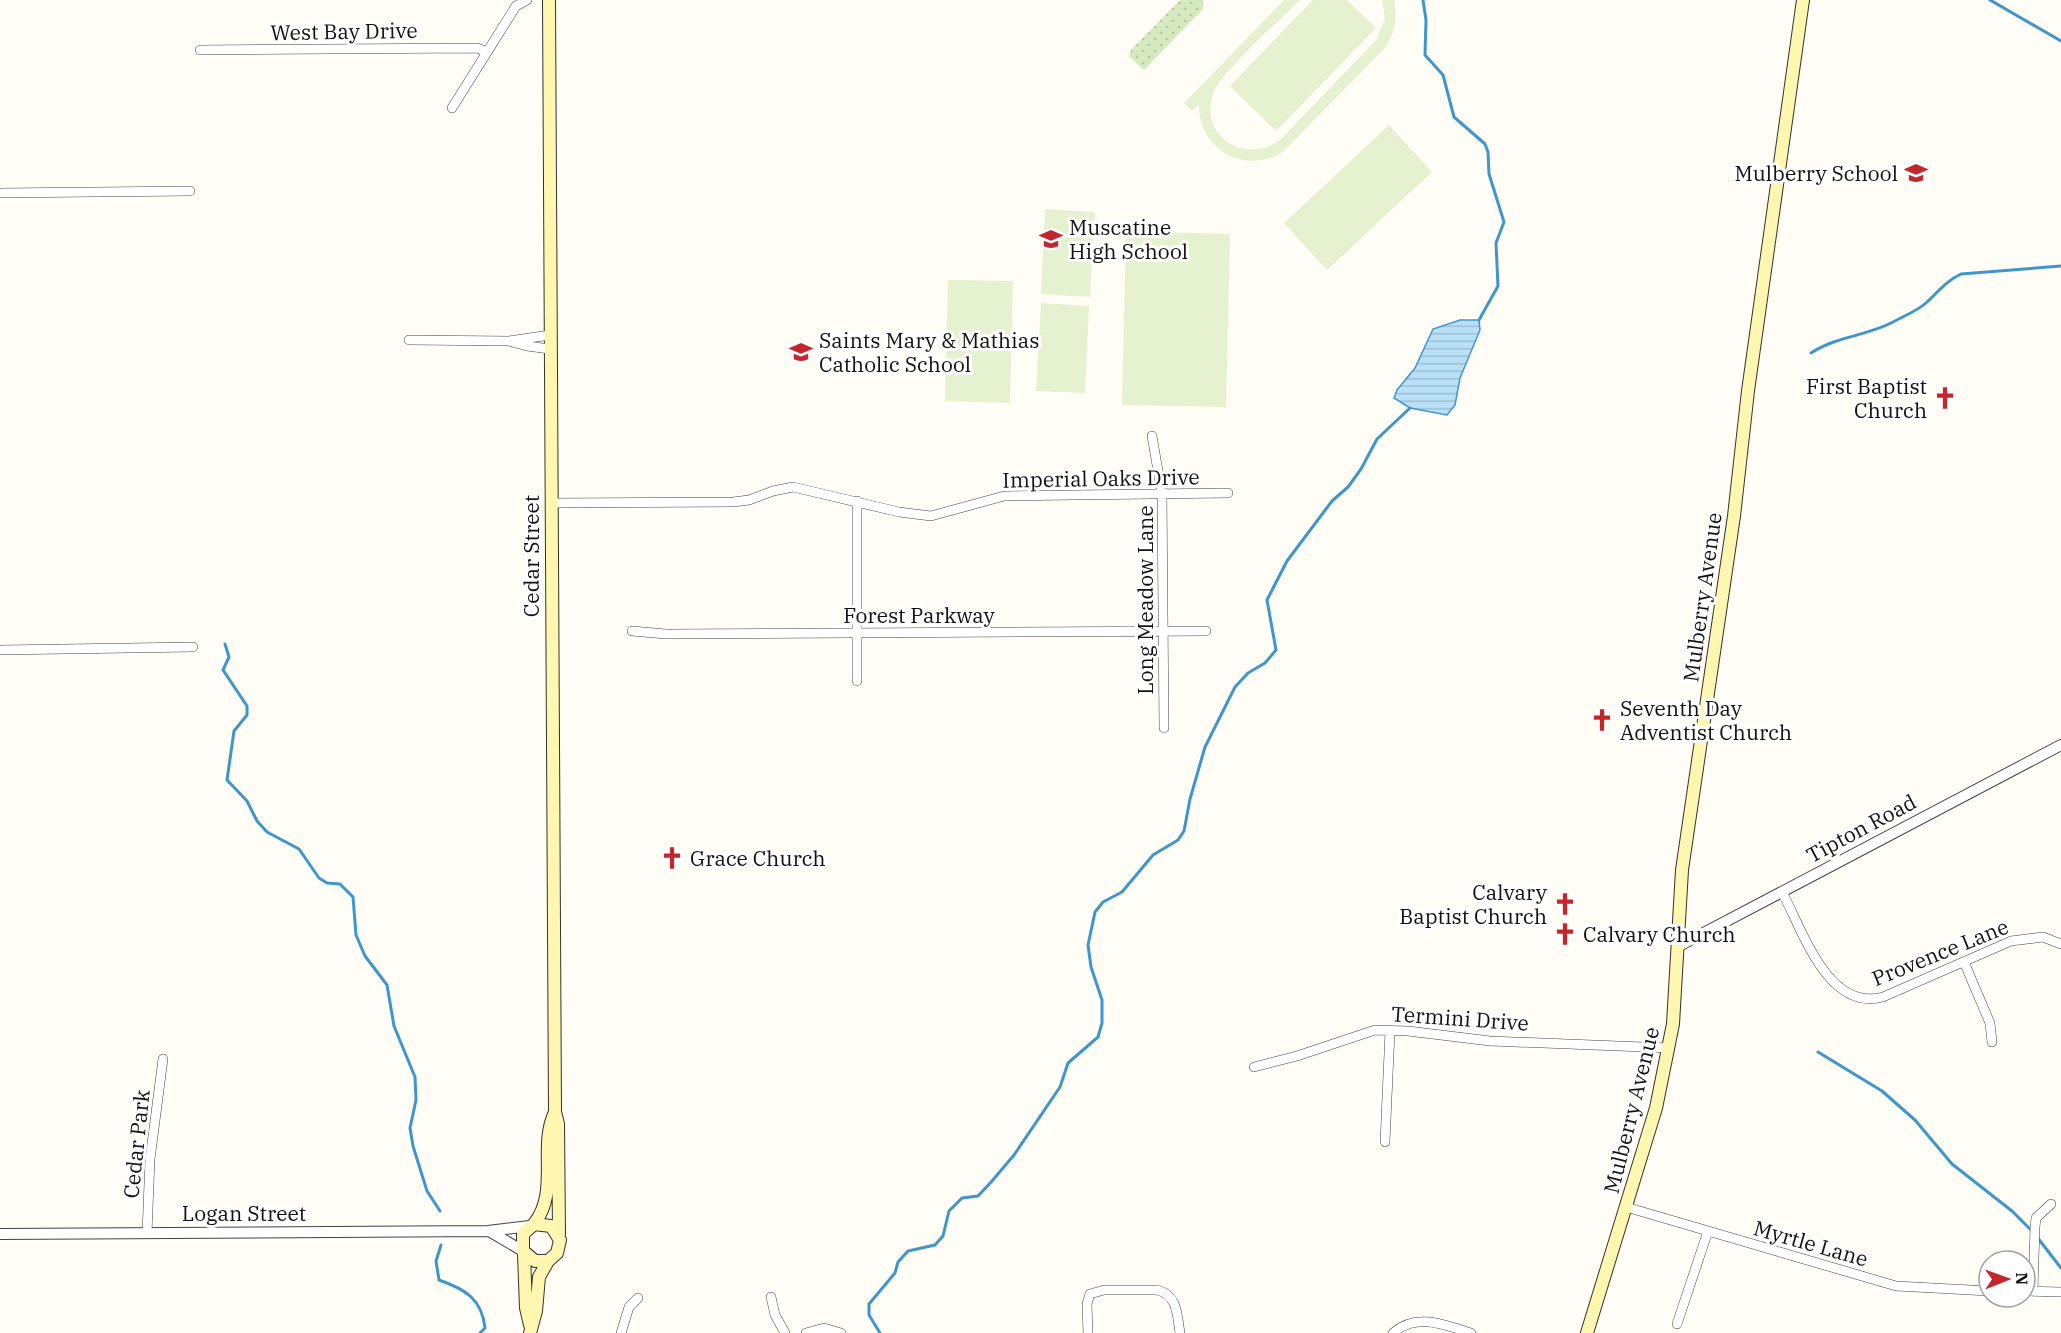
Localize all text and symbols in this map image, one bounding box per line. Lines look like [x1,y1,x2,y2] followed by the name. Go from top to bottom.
[270,16,418,46] street label: West Bay Drive
[1735,159,1898,187] place label: Mulberry School
[1903,160,1929,186] school or university icon: Mulberry School
[1069,213,1188,265] place label: Muscatine High School
[1038,226,1064,252] school or university icon: Muscatine High School
[819,326,1039,378] place label: Saints Mary & Mathias Catholic School
[788,339,814,365] school or university icon: Saints Mary & Mathias Catholic School
[1806,372,1927,424] place label: First Baptist Church
[1932,385,1958,411] church icon: First Baptist Church
[1002,462,1200,494] street label: Imperial Oaks Drive
[517,495,545,617] street label: Cedar Street
[1131,505,1159,695] street label: Long Meadow Lane
[1676,510,1728,684] street label: Mulberry Avenue
[843,601,996,629] street label: Forest Parkway
[1620,694,1792,746] place label: Seventh Day Adventist Church
[1589,707,1615,733] church icon: Seventh Day Adventist Church
[1801,787,1921,869] street label: Tipton Road
[690,844,826,872] place label: Grace Church
[659,845,685,871] church icon: Grace Church
[1399,878,1548,930] place label: Calvary Baptist Church
[1552,891,1578,917] church icon: Calvary Baptist Church
[1868,912,2012,992] street label: Provence Lane
[1583,920,1736,948] place label: Calvary Church
[1552,921,1578,947] church icon: Calvary Church
[1390,999,1530,1037] street label: Termini Drive
[1597,1024,1665,1196] street label: Mulberry Avenue
[116,1088,156,1200] street label: Cedar Park
[182,1199,306,1227] street label: Logan Street
[1751,1213,1871,1273] street label: Myrtle Lane
[1977,1249,2037,1309] north arrow
[2012,1272,2032,1285] text: N

